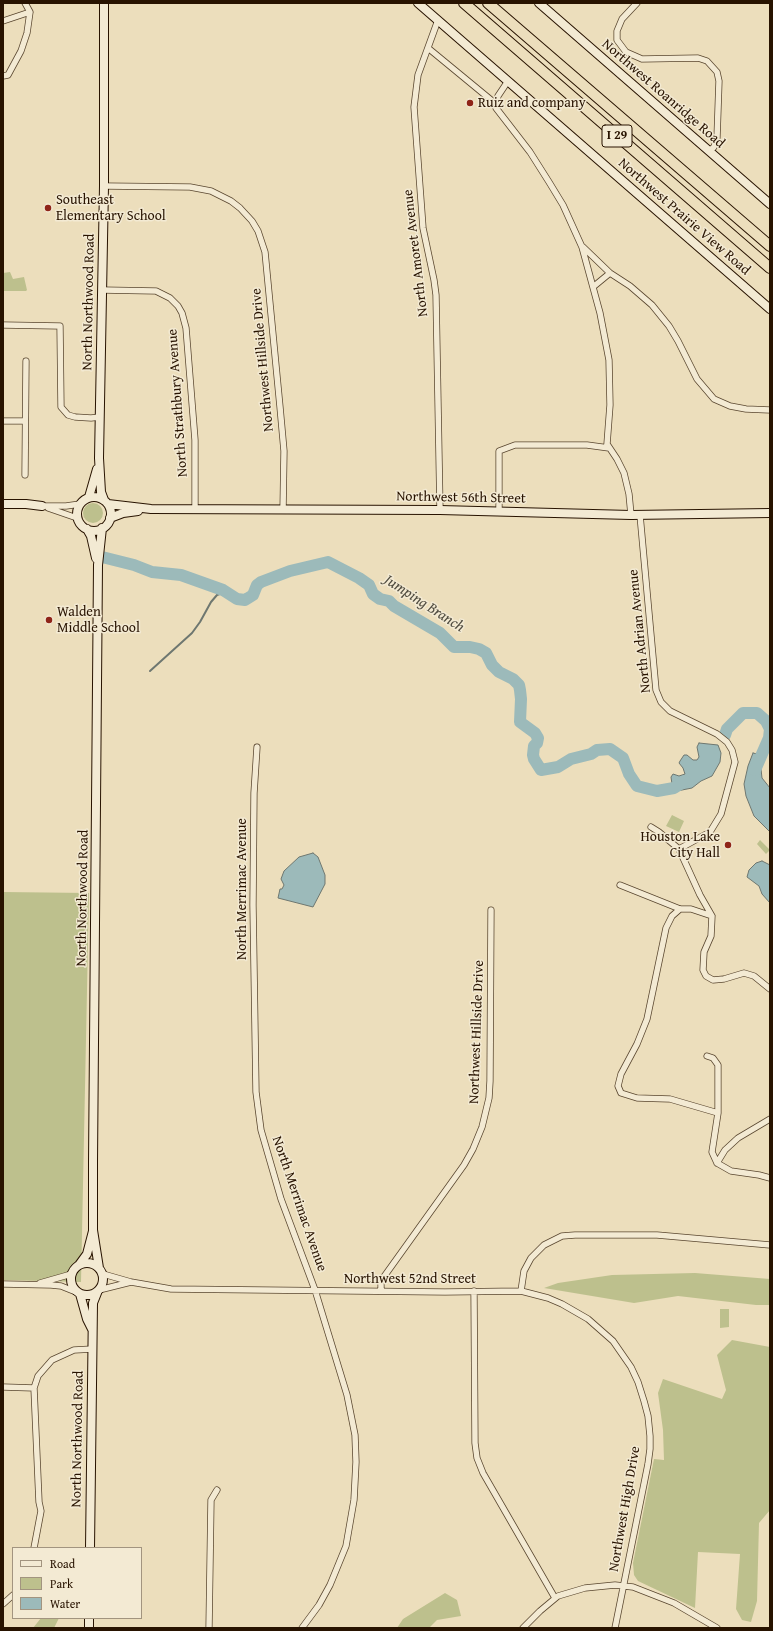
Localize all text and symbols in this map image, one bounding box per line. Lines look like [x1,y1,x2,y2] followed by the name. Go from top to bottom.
[598,36,728,152] street label: Northwest Roanridge Road
[478,95,586,111] place label: Ruiz and company
[465,98,475,108] marker: Ruiz and company
[602,125,632,147] road number: I 29
[614,155,754,279] street label: Northwest Prairie View Road
[400,188,432,318] street label: North Amoret Avenue
[56,192,166,224] place label: Southeast Elementary School
[43,203,53,213] marker: Southeast Elementary School
[79,234,99,370] street label: North Northwood Road
[248,288,278,432] street label: Northwest Hillside Drive
[164,328,192,478] street label: North Strathbury Avenue
[396,488,526,508] street label: Northwest 56th Street
[625,568,655,694] street label: North Adrian Avenue
[380,571,468,637] water label: Jumping Branch
[57,604,140,636] place label: Walden Middle School
[44,615,54,625] marker: Walden Middle School
[234,818,250,960] street label: North Merrimac Avenue
[641,829,720,862] place label: Houston Lake City Hall
[73,830,93,966] street label: North Northwood Road
[723,840,733,850] marker: Houston Lake City Hall
[466,960,488,1104] street label: Northwest Hillside Drive
[268,1134,330,1274] street label: North Merrimac Avenue
[344,1271,476,1287] street label: Northwest 52nd Street
[68,1371,88,1507] street label: North Northwood Road
[606,1445,644,1573] street label: Northwest High Drive
[12,1547,142,1619] legend
[50,1555,75,1572] text: Road
[50,1575,73,1592] text: Park
[50,1595,80,1612] text: Water

